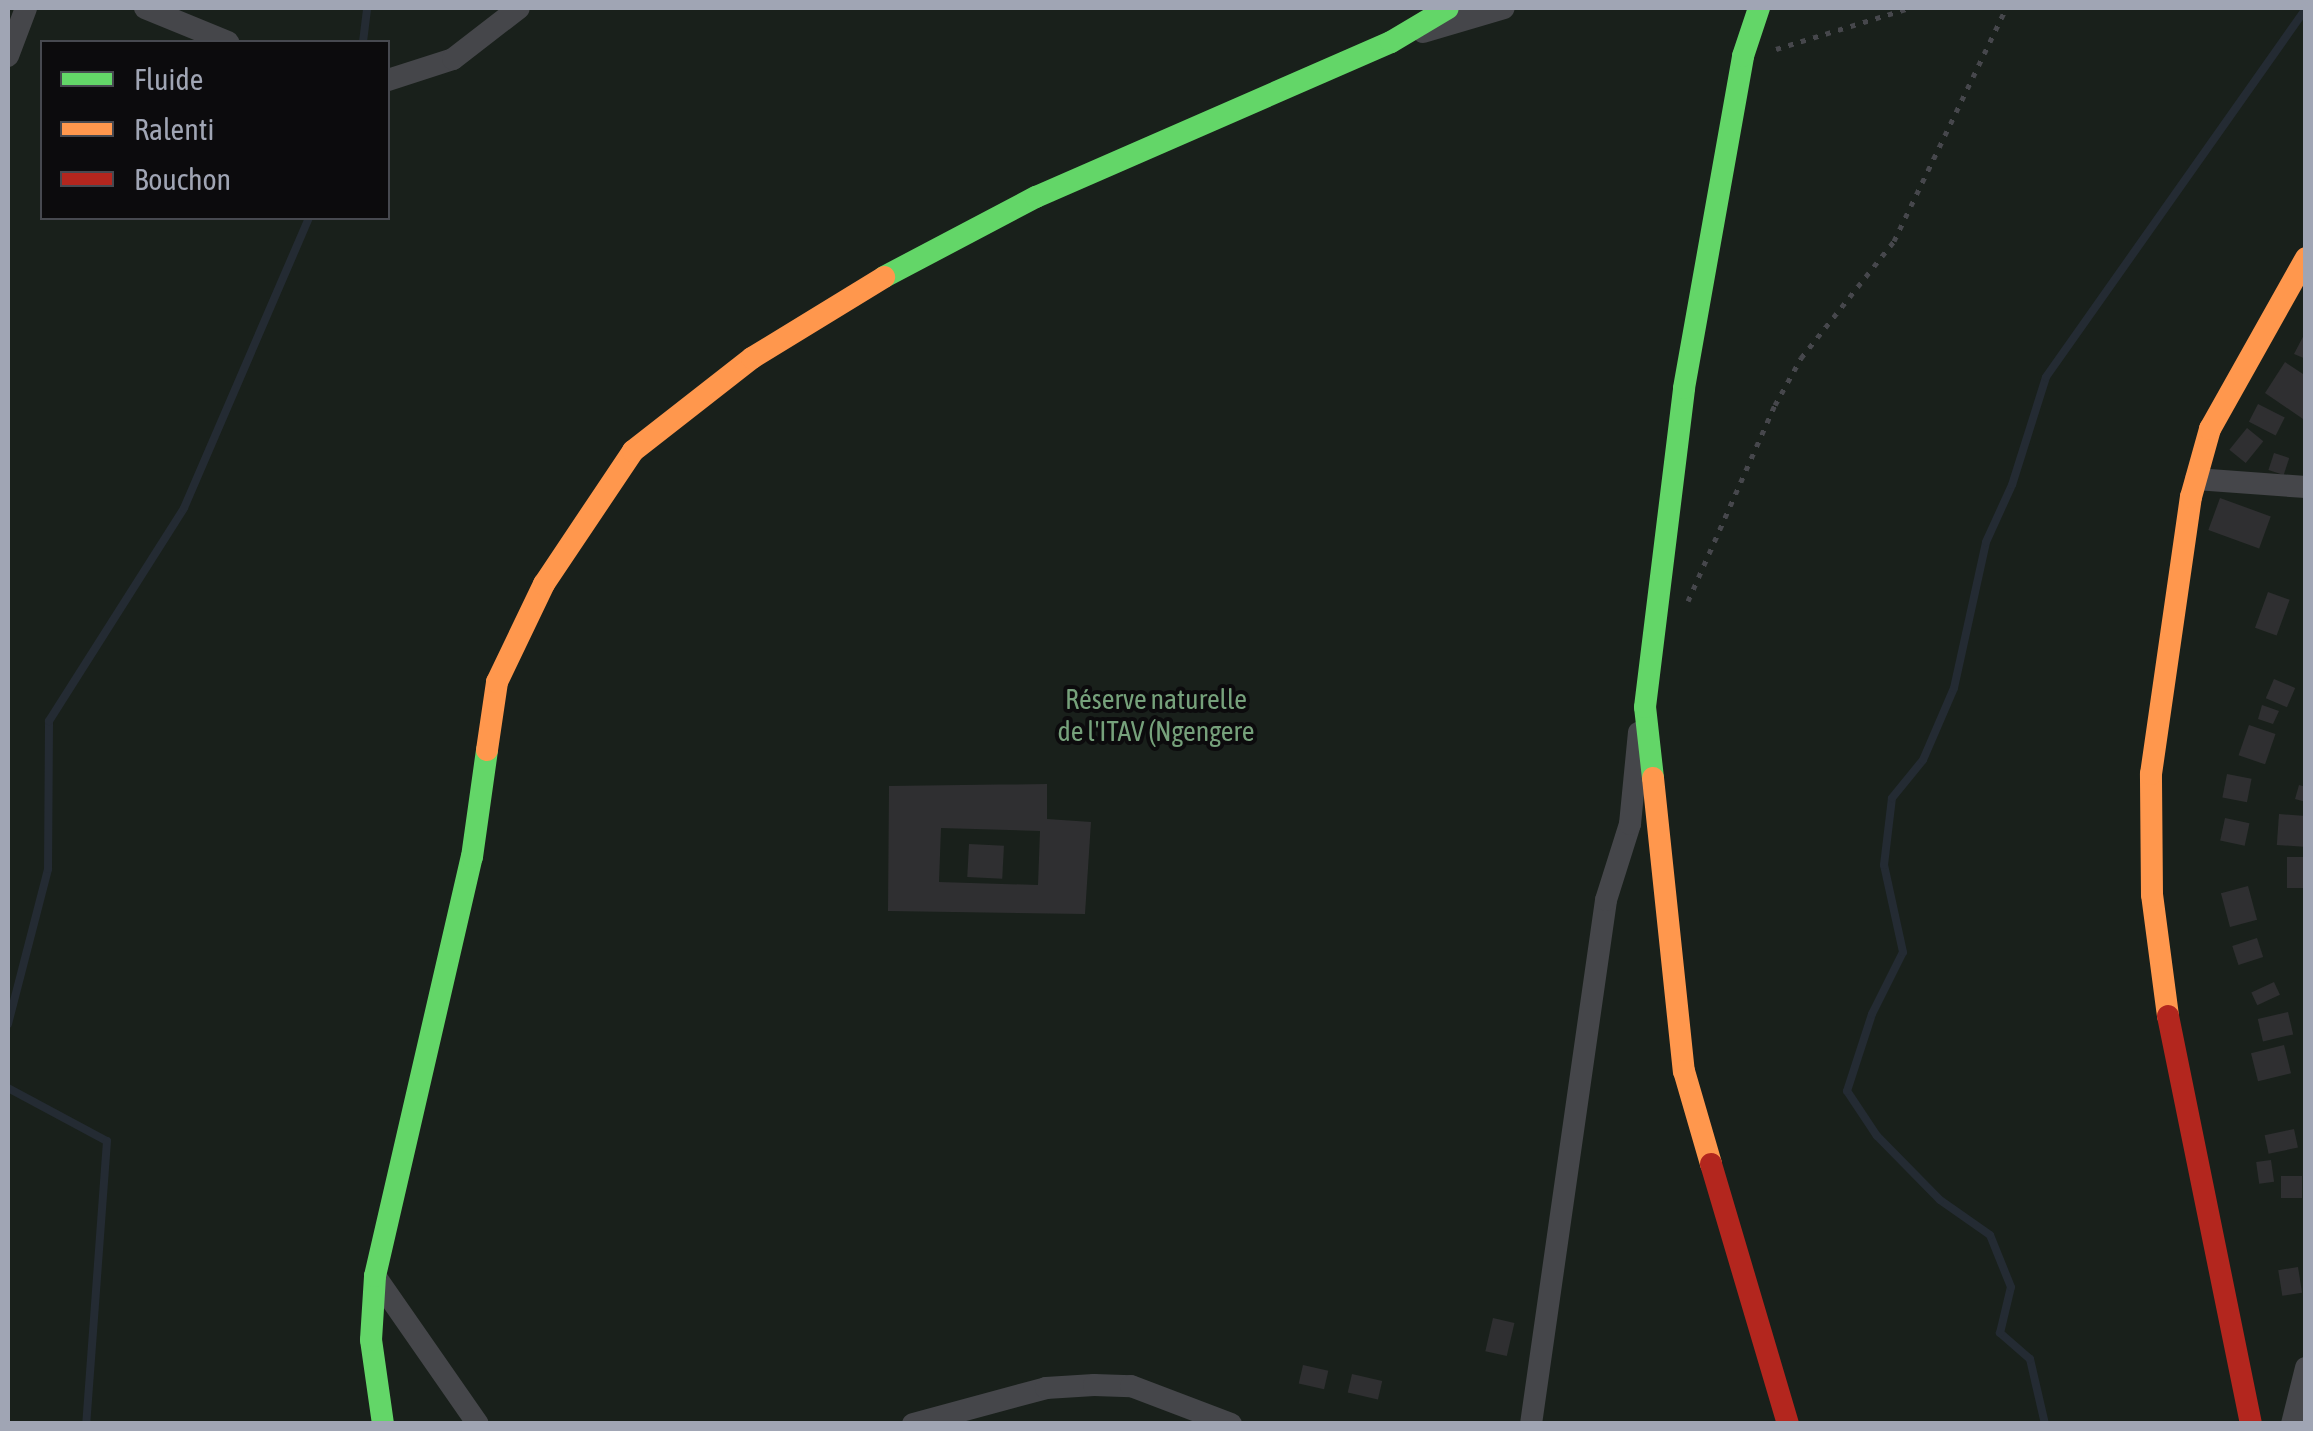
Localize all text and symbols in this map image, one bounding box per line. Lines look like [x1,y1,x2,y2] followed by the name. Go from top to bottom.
[40,40,390,220] legend
[134,62,203,96] text: Fluide
[134,112,214,146] text: Ralenti
[134,162,231,196] text: Bouchon
[1057,682,1255,748] park label: Réserve naturelle de l'ITAV (Ngengere

